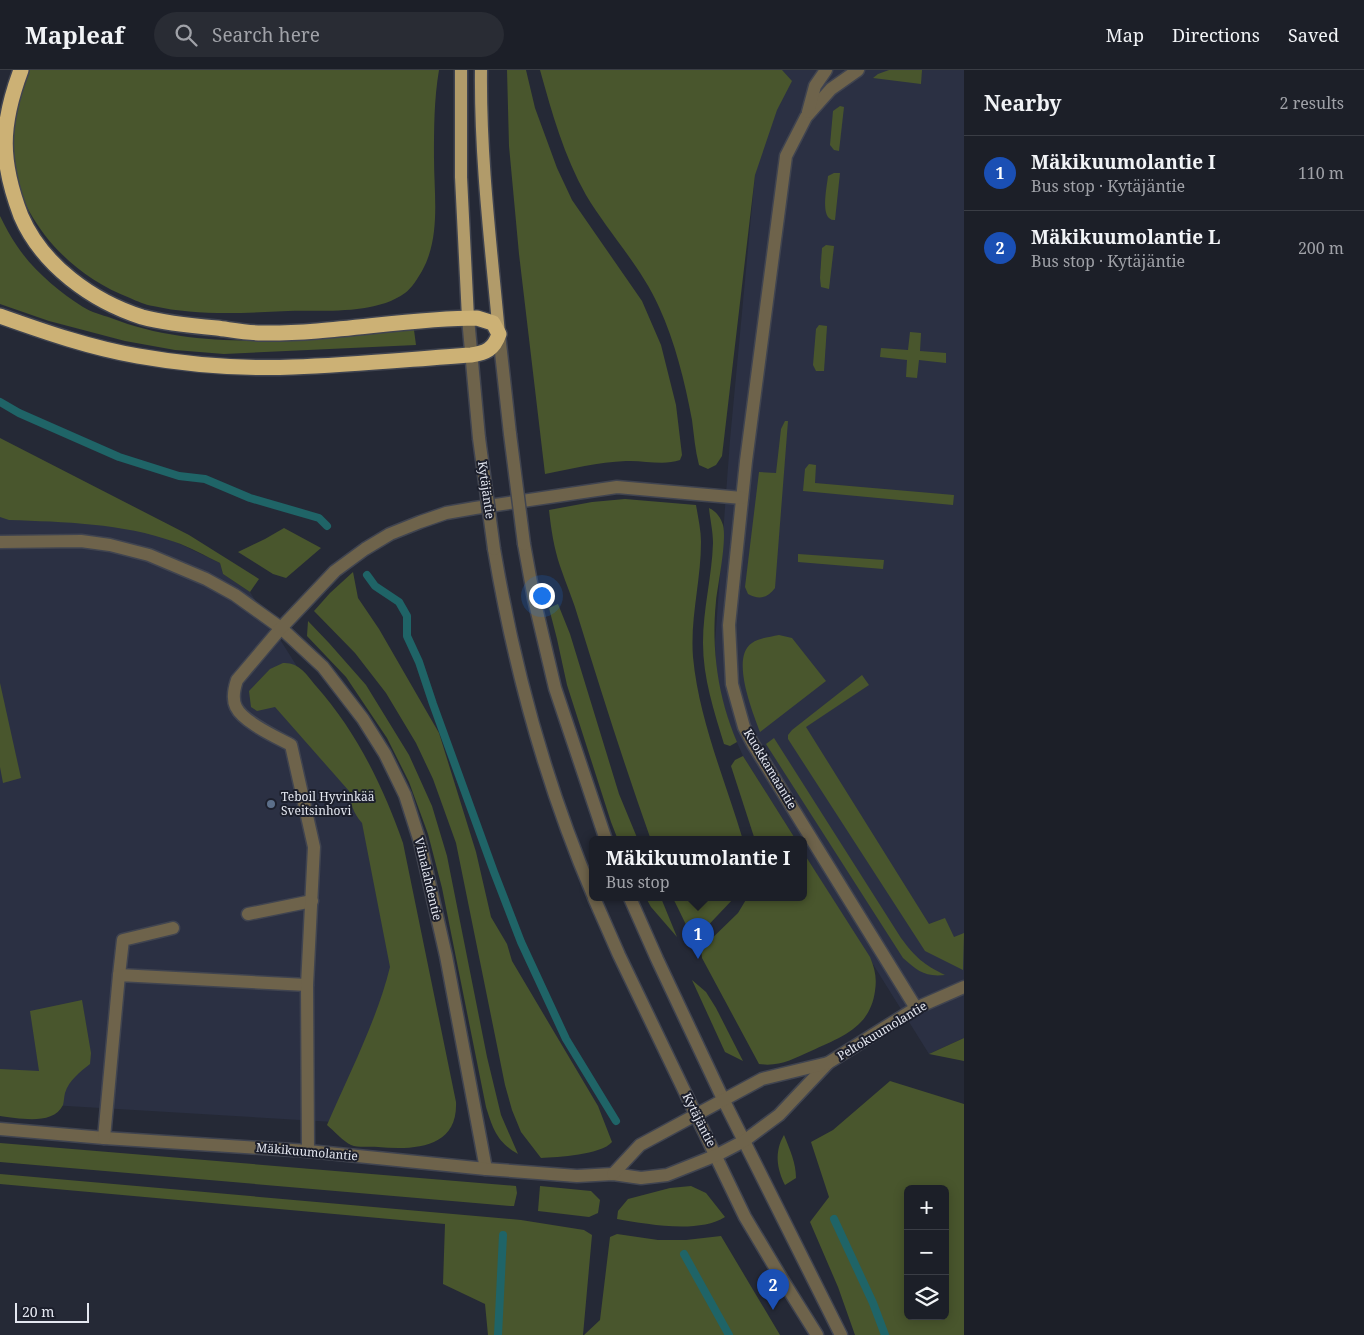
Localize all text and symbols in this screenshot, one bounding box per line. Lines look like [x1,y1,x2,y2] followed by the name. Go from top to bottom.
[154,12,504,57] search box
[25,18,124,51] text: Mapleaf
[172,21,200,49] icon: search
[212,22,320,48] text: Search here
[1106,23,1144,47] text: Map
[1172,23,1260,47] text: Directions
[1288,23,1339,47] text: Saved
[984,89,1062,117] text: Nearby
[1280,92,1344,114] text: 2 results
[1031,149,1216,175] text: Mäkikuumolantie I
[995,162,1005,184] text: 1
[1298,162,1344,184] text: 110 m
[1031,175,1185,197] text: Bus stop · Kytäjäntie
[1031,224,1221,250] text: Mäkikuumolantie L
[995,237,1005,259] text: 2
[1298,237,1344,259] text: 200 m
[1031,250,1185,272] text: Bus stop · Kytäjäntie
[474,460,499,520] street label: Kytäjäntie
[529,583,555,609] your location
[740,726,801,812] street label: Kuokkamaantie
[281,788,375,819] place label: Teboil Hyvinkää Sveitsinhovi
[265,798,277,810] marker: Teboil Hyvinkää Sveitsinhovi
[411,836,446,922] street label: Viinalahdentie
[589,836,807,901] popup
[606,845,790,871] text: Mäkikuumolantie I
[606,871,670,893] text: Bus stop
[682,918,714,959] pin: 1
[834,997,930,1064] street label: Peltokuumolantie
[679,1090,720,1150] street label: Kytäjäntie
[255,1139,359,1164] street label: Mäkikuumolantie
[904,1185,949,1320] map controls
[904,1185,949,1230] button: +
[904,1230,949,1275] button: −
[757,1269,789,1310] pin: 2
[904,1275,949,1320] button: layers
[15,1300,89,1323] scale bar
[22,1302,55,1321] text: 20 m

